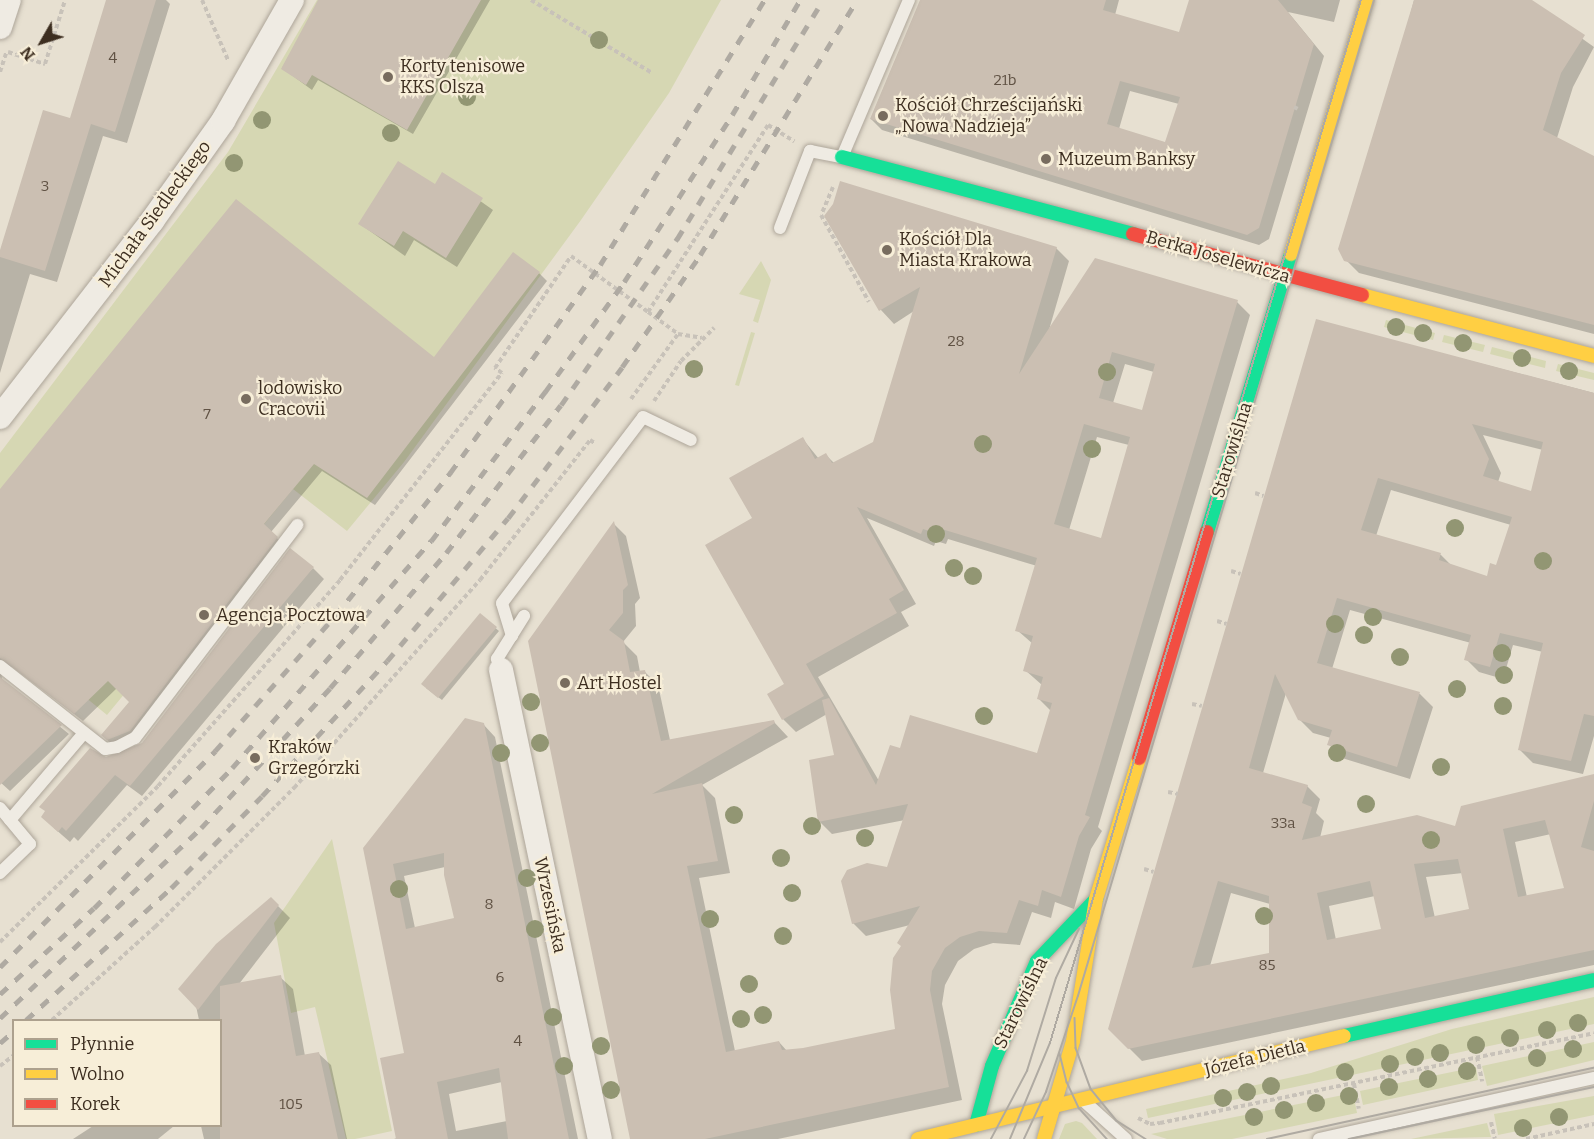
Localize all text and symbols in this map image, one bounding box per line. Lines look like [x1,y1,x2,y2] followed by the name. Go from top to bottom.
[12,12,72,72] north arrow
[16,43,39,64] text: N
[109,50,117,68] house number: 4
[400,56,525,98] place label: Korty tenisowe KKS Olsza
[381,70,395,84] marker: Korty tenisowe KKS Olsza
[994,72,1016,90] house number: 21b
[895,95,1082,138] place label: Kościół Chrześcijański „Nowa Nadzieja”
[876,109,890,123] marker: Kościół Chrześcijański „Nowa Nadzieja”
[94,136,216,292] street label: Michała Siedleckiego
[1058,148,1195,170] place label: Muzeum Banksy
[1039,152,1053,166] marker: Muzeum Banksy
[41,178,49,196] house number: 3
[1144,226,1292,288] street label: Berka Joselewicza
[899,229,1032,272] place label: Kościół Dla Miasta Krakowa
[880,243,894,257] marker: Kościół Dla Miasta Krakowa
[947,333,965,351] house number: 28
[258,378,342,420] place label: lodowisko Cracovii
[239,392,253,406] marker: lodowisko Cracovii
[1207,399,1257,501] street label: Starowiślna
[203,406,211,424] house number: 7
[216,604,366,626] place label: Agencja Pocztowa
[197,608,211,622] marker: Agencja Pocztowa
[577,672,662,694] place label: Art Hostel
[558,676,572,690] marker: Art Hostel
[268,737,360,780] place label: Kraków Grzegórzki
[246,749,264,767] marker: Kraków Grzegórzki
[1271,815,1295,833] house number: 33a
[529,855,571,955] street label: Wrzesińska
[484,896,494,914] house number: 8
[990,954,1052,1052] street label: Starowiślna
[1258,957,1276,975] house number: 85
[496,969,504,987] house number: 6
[12,1019,222,1127] legend
[70,1033,134,1055] text: Płynnie
[514,1033,522,1051] house number: 4
[1202,1035,1308,1081] street label: Józefa Dietla
[70,1063,124,1085] text: Wolno
[70,1093,120,1115] text: Korek
[279,1096,303,1114] house number: 105

